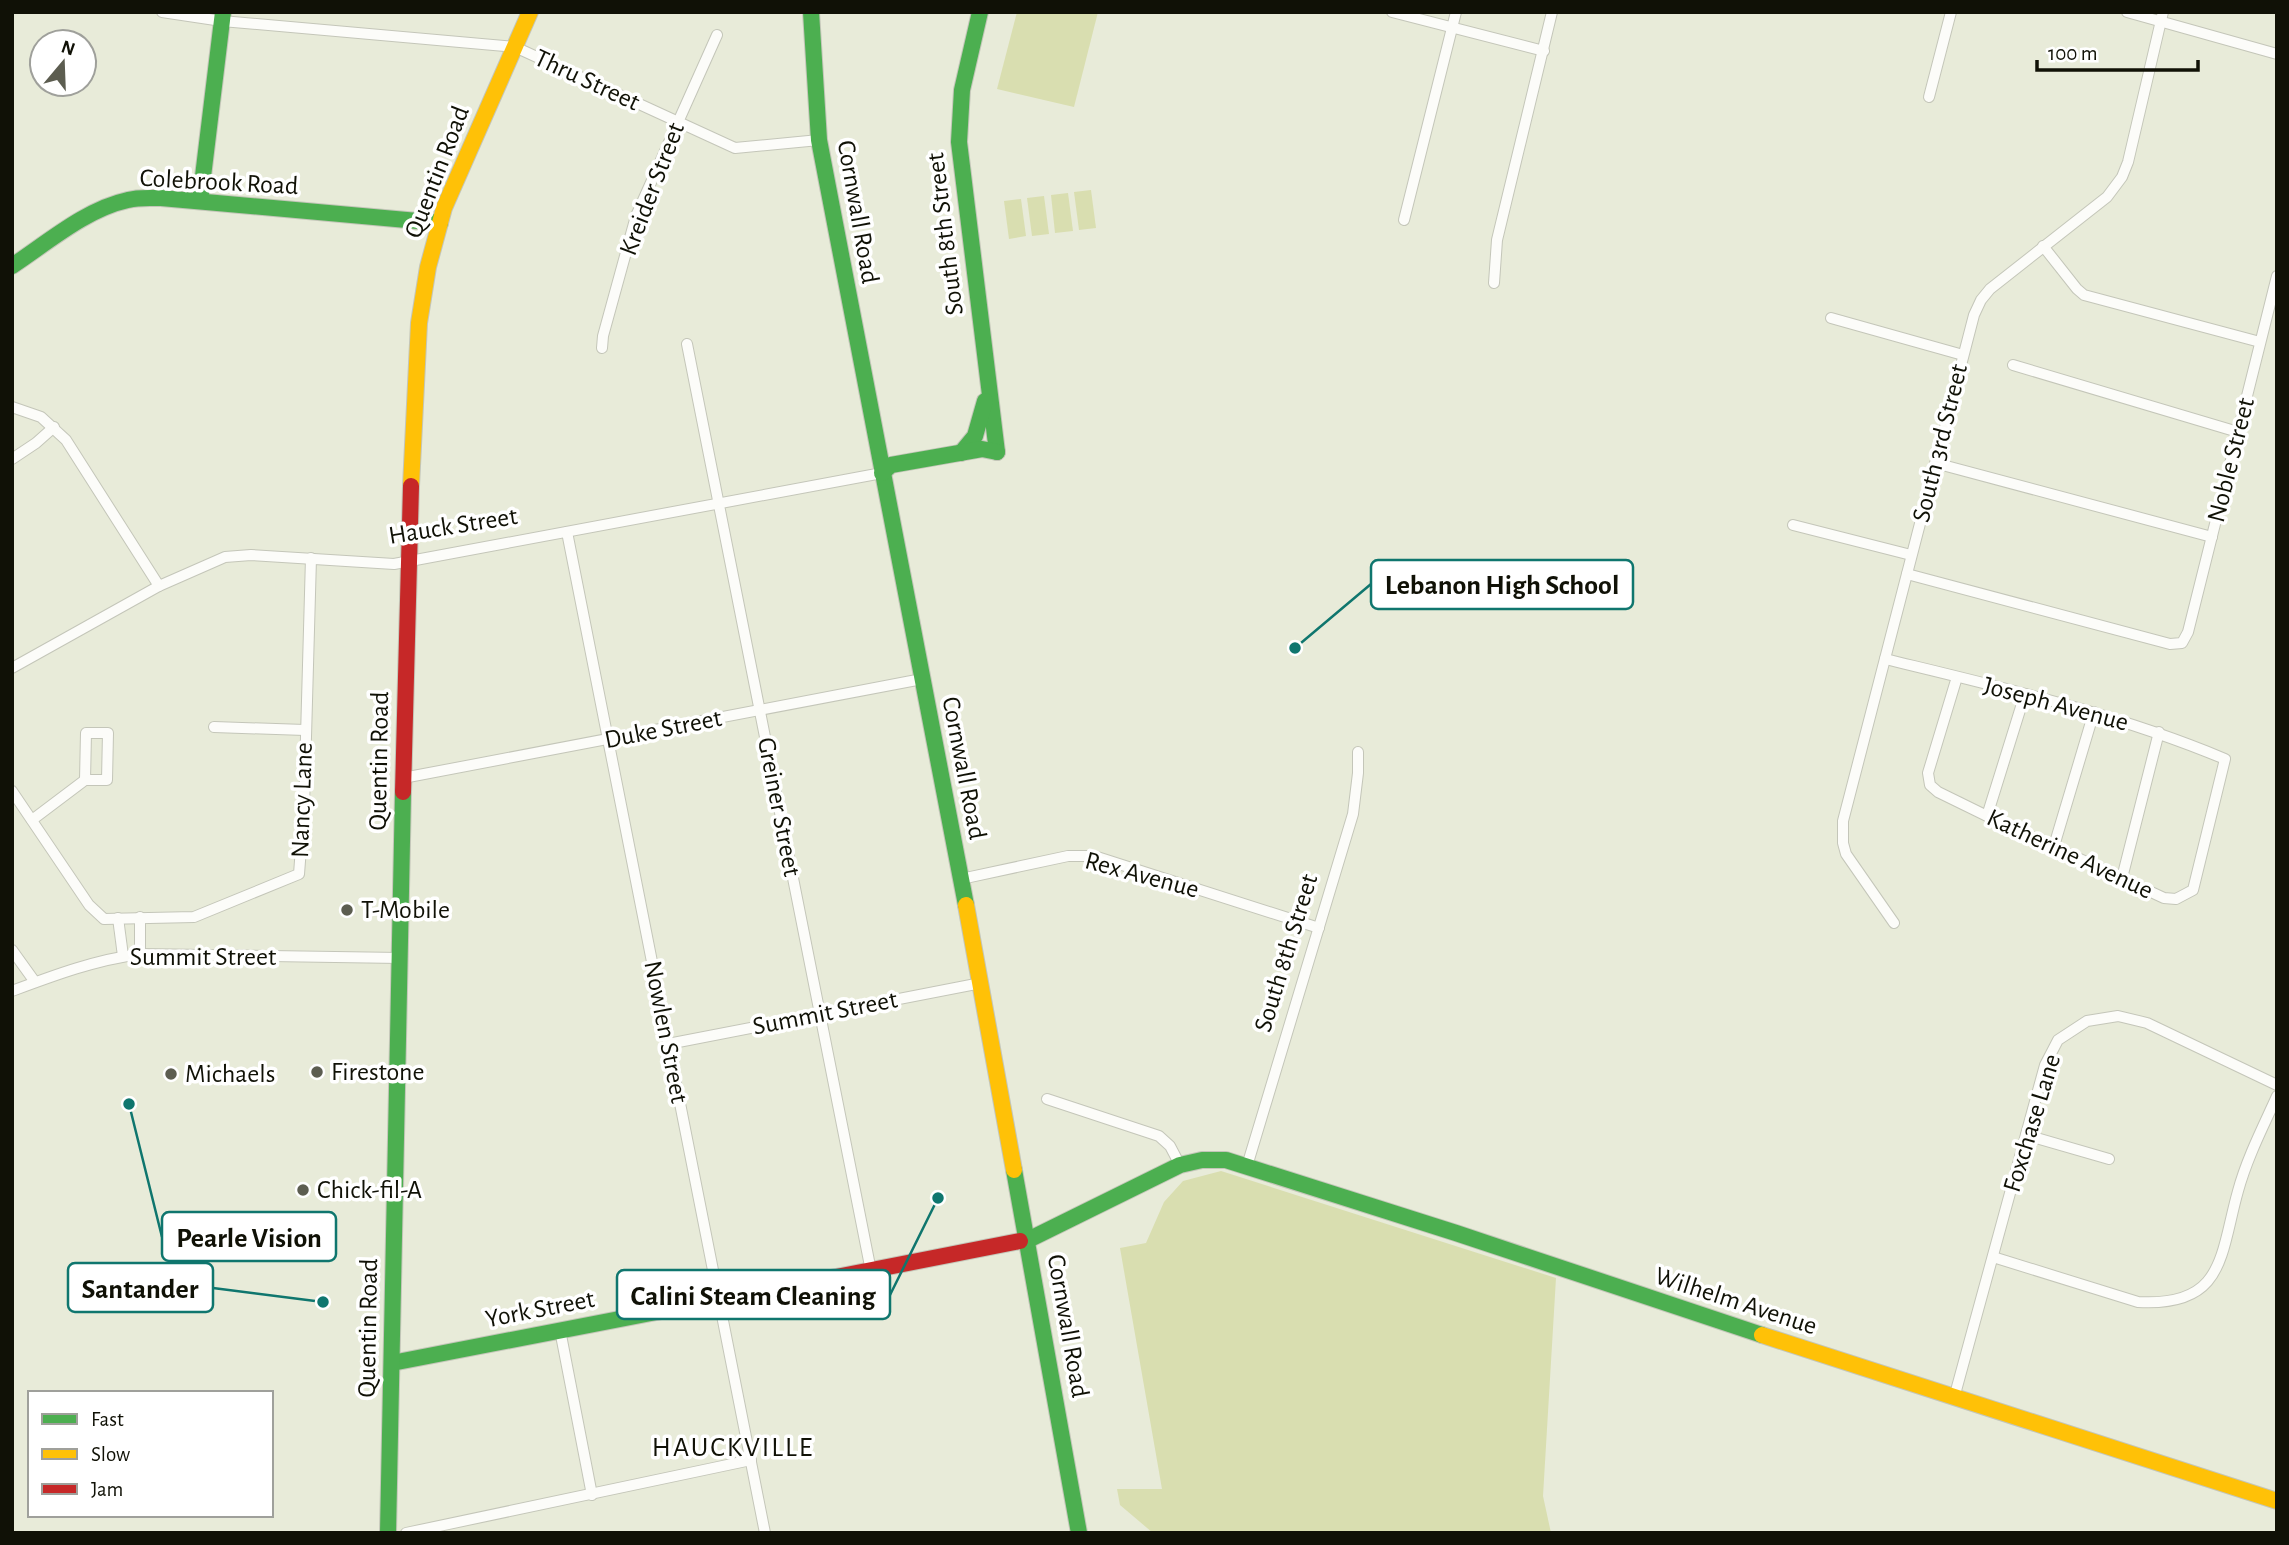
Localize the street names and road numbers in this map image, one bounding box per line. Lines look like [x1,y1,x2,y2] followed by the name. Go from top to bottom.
[530,44,644,116] street label: Thru Street
[400,102,474,242] street label: Quentin Road
[615,119,689,259] street label: Kreider Street
[833,138,883,286] street label: Cornwall Road
[922,151,968,317] street label: South 8th Street
[139,165,299,199] street label: Colebrook Road
[1908,361,1972,525] street label: South 3rd Street
[2203,395,2259,525] street label: Noble Street
[387,503,519,549] street label: Hauck Street
[1981,672,2131,736] street label: Joseph Avenue
[365,691,393,831] street label: Quentin Road
[937,694,991,842] street label: Cornwall Road
[602,705,724,753] street label: Duke Street
[753,735,805,879] street label: Greiner Street
[287,742,317,858] street label: Nancy Lane
[1983,804,2157,904] street label: Katherine Avenue
[1082,847,1202,903] street label: Rex Avenue
[1250,871,1322,1035] street label: South 8th Street
[130,944,276,970] street label: Summit Street
[639,959,693,1105] street label: Nowlen Street
[751,986,899,1040] street label: Summit Street
[1999,1051,2065,1195] street label: Foxchase Lane
[1043,1252,1093,1400] street label: Cornwall Road
[354,1258,382,1398] street label: Quentin Road
[1652,1263,1820,1339] street label: Wilhelm Avenue
[483,1286,597,1332] street label: York Street

